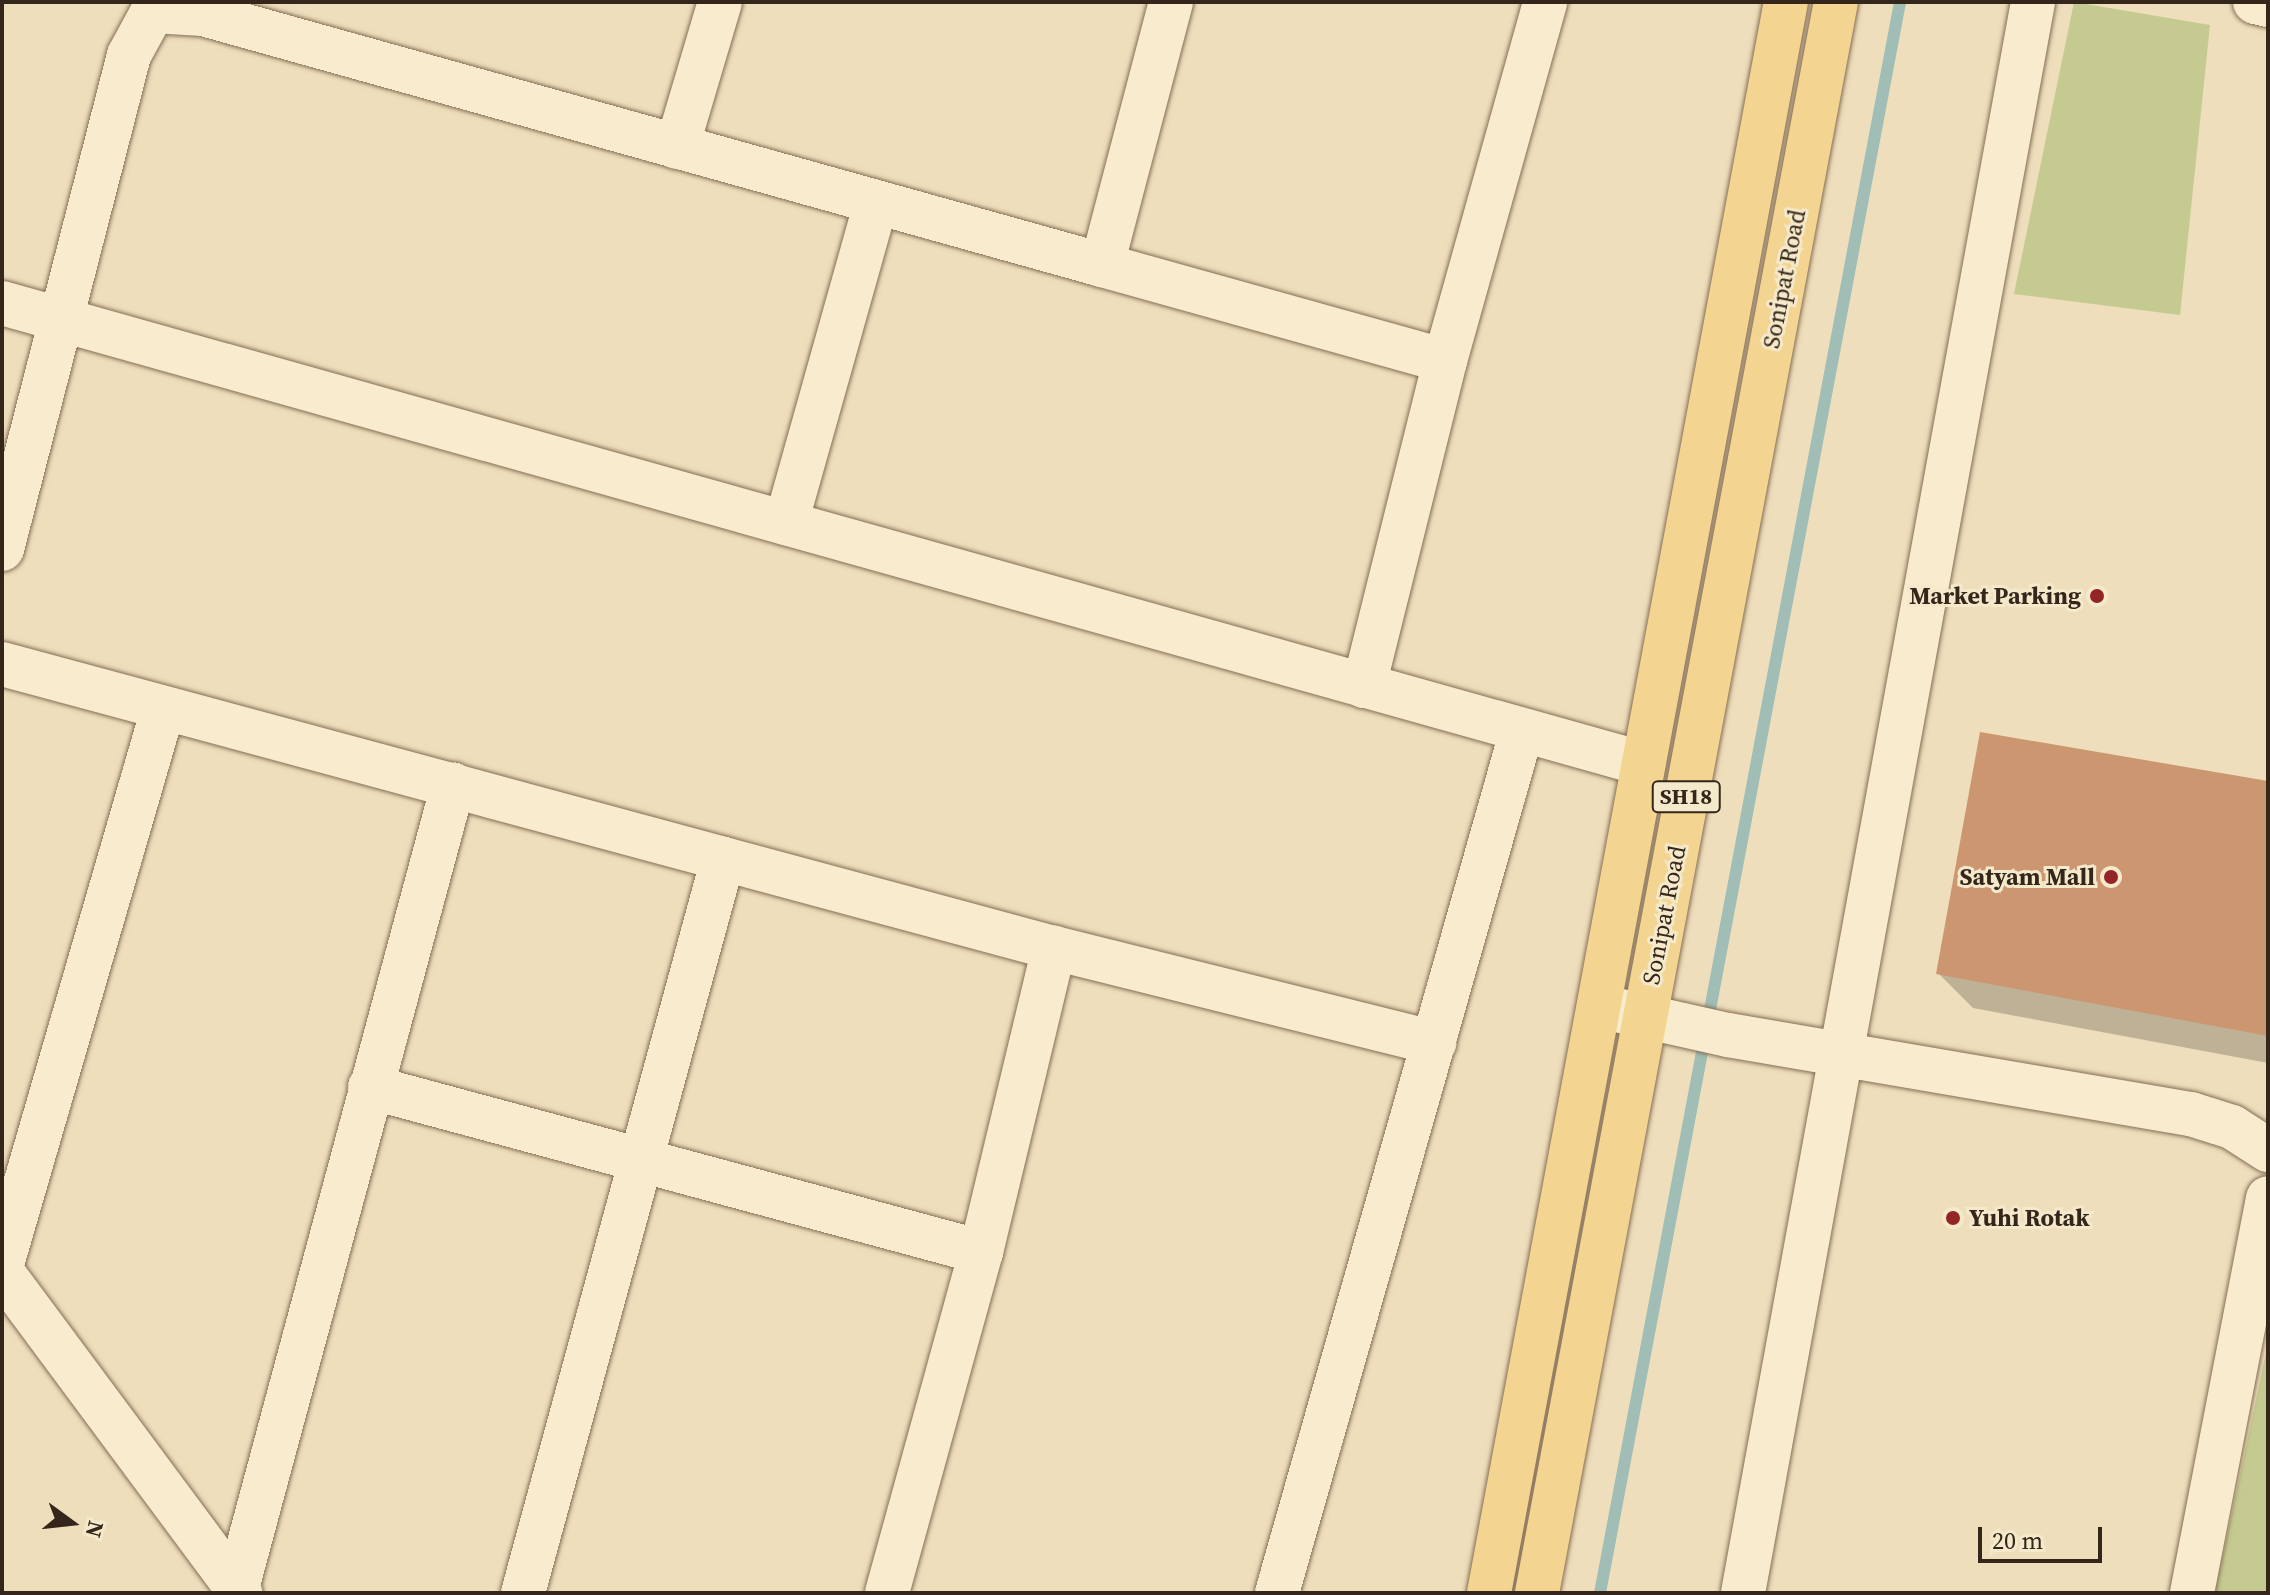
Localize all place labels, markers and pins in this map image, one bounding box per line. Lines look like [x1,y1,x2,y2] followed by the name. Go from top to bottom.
[1909,582,2081,610] place label: Market Parking
[2088,587,2106,605] marker: Market Parking
[1960,863,2095,891] place label: Satyam Mall
[2102,868,2120,886] marker: Satyam Mall
[1969,1204,2090,1232] place label: Yuhi Rotak
[1944,1209,1962,1227] marker: Yuhi Rotak

